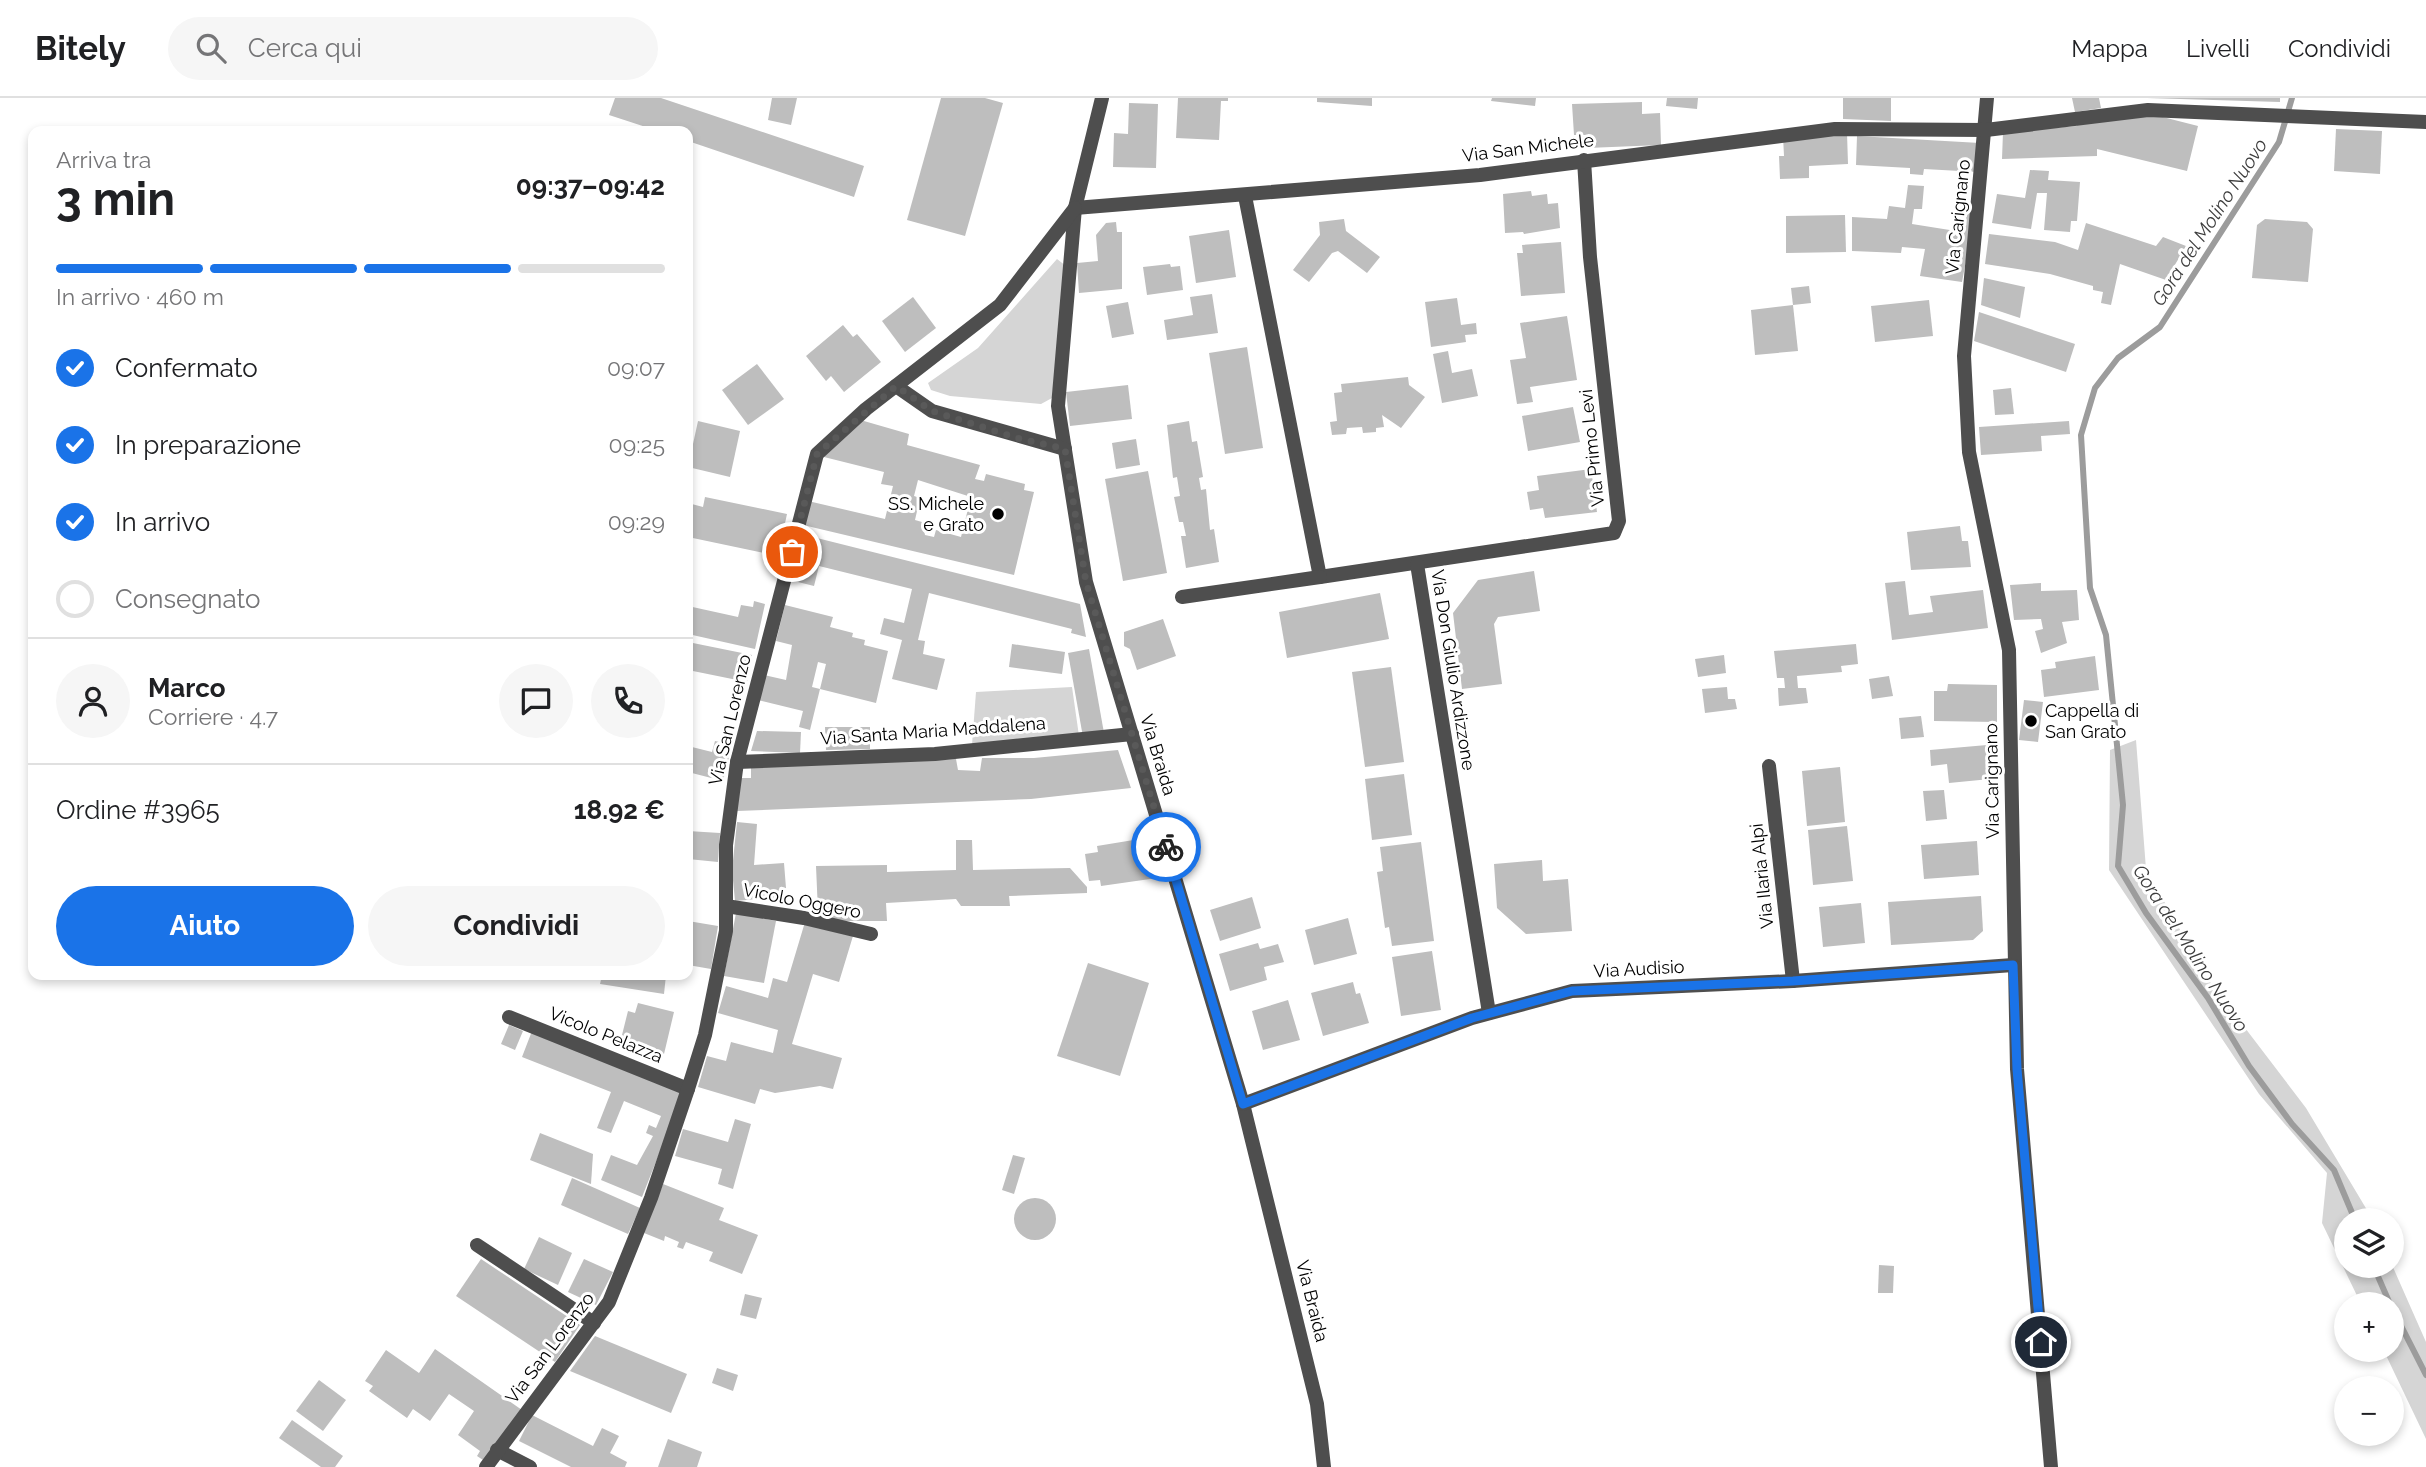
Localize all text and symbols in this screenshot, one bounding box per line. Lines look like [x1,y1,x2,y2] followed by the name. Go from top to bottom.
[168,17,658,80] search box
[35,29,126,68] text: Bitely
[192,29,230,67] icon: search
[248,33,362,63] text: Cerca qui
[2071,34,2148,63] text: Mappa
[2186,34,2250,63] text: Livelli
[2288,34,2391,63] text: Condividi
[1461,129,1595,166] street label: Via San Michele
[2147,134,2271,310] water label: Gora del Molino Nuovo
[56,146,151,173] text: Arriva tra
[1941,158,1974,276] street label: Via Carignano
[516,171,665,201] text: 09:37–09:42
[56,172,175,226] text: 3 min
[56,283,224,310] text: In arrivo · 460 m
[56,349,94,387] icon: check
[115,353,258,383] text: Confermato
[607,354,665,381] text: 09:07
[1575,388,1608,508] street label: Via Primo Levi
[56,426,94,464] icon: check
[115,430,301,460] text: In preparazione
[609,431,665,458] text: 09:25
[888,493,984,535] place label: SS. Michele e Grato
[56,503,94,541] icon: check
[990,506,1006,522] marker: SS. Michele e Grato
[115,507,210,537] text: In arrivo
[608,508,665,535] text: 09:29
[762,522,822,582] pin
[773,533,811,571] icon: bag
[1427,568,1480,772] street label: Via Don Giulio Ardizzone
[115,584,261,614] text: Consegnato
[704,652,755,787] street label: Via San Lorenzo
[56,664,130,738] button: person
[499,664,573,738] button: chat
[591,664,665,738] button: phone
[148,673,225,703] text: Marco
[2045,700,2139,742] place label: Cappella di San Grato
[148,703,278,730] text: Corriere · 4.7
[820,712,1046,749] street label: Via Santa Maria Maddalena
[1136,712,1181,798] street label: Via Braida
[2023,713,2039,729] marker: Cappella di San Grato
[1980,723,2003,839] street label: Via Carignano
[56,795,220,825] text: Ordine #3965
[574,795,665,825] text: 18.92 €
[1131,812,1201,882] courier
[1746,822,1777,930] street label: Via Ilaria Alpi
[1147,828,1185,866] icon: bike
[2129,860,2253,1036] water label: Gora del Molino Nuovo
[741,879,863,922] street label: Vicolo Oggero
[56,886,354,966] button: Aiuto
[368,886,665,966] button: Condividi
[1593,956,1685,981] street label: Via Audisio
[546,1002,666,1067] street label: Vicolo Pelazza
[2334,1208,2404,1446] map controls
[2334,1208,2404,1278] button: layers
[1292,1258,1333,1344] street label: Via Braida
[501,1288,598,1407] street label: Via San Lorenzo
[2334,1292,2404,1362] button: +
[2011,1312,2071,1372] pin
[2022,1323,2060,1361] icon: home
[2334,1376,2404,1446] button: −

